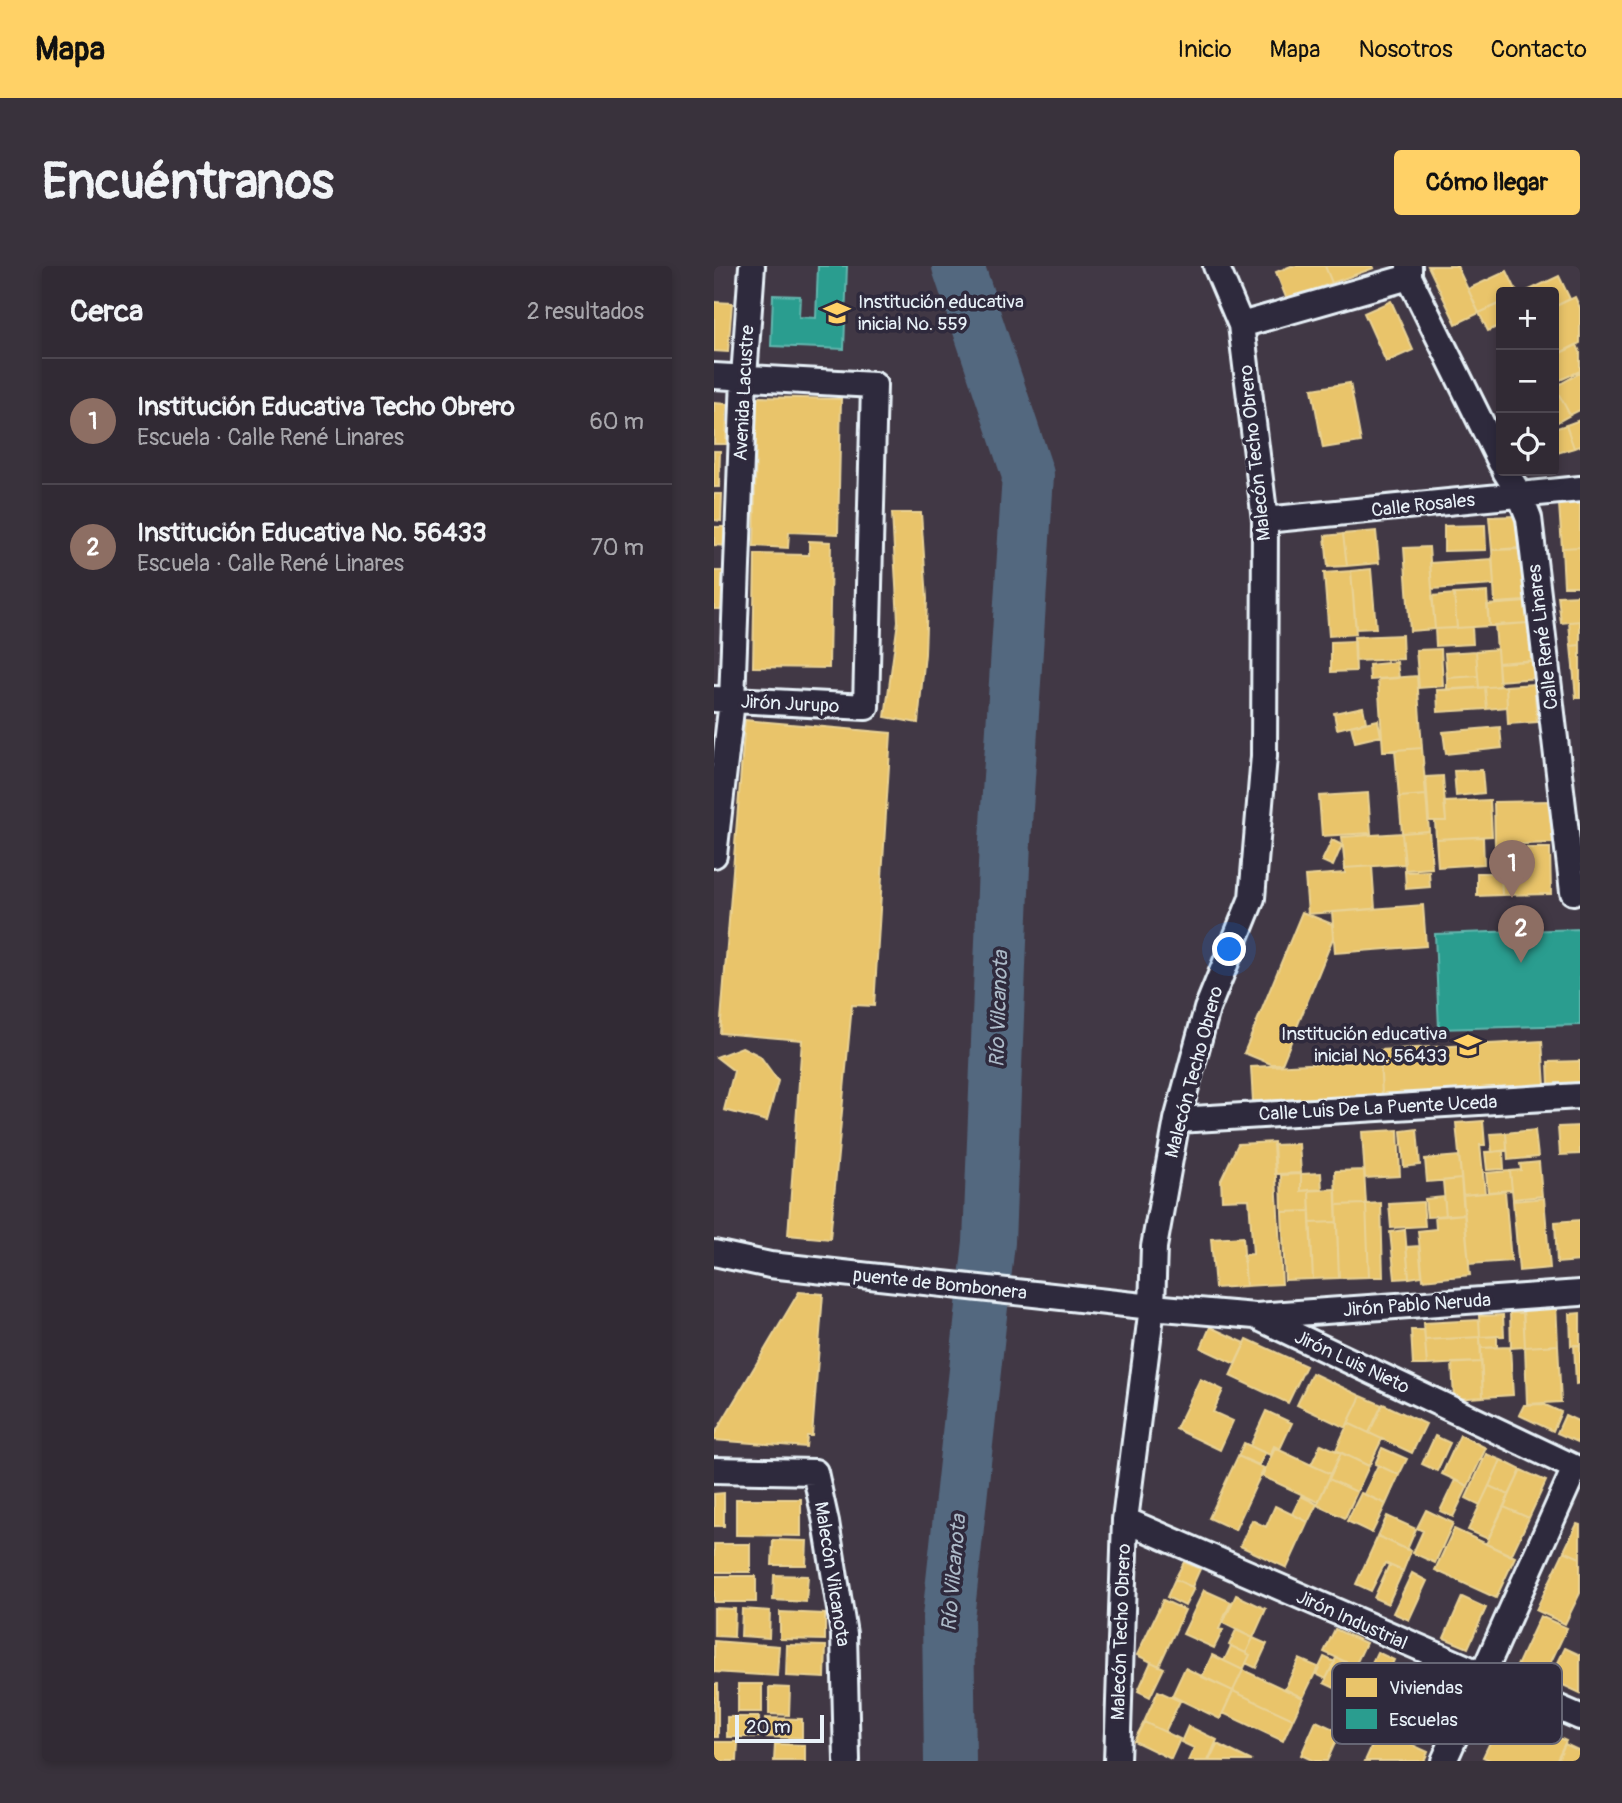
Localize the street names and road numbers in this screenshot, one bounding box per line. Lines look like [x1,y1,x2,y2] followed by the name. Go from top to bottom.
[728,324,760,461] street label: Avenida Lacustre
[1234,364,1276,542] street label: Malecón Techo Obrero
[1370,488,1476,522] street label: Calle Rosales
[1522,563,1564,711] street label: Calle René Linares
[740,689,840,719] street label: Jirón Jurupo
[1160,984,1228,1160] street label: Malecón Techo Obrero
[1258,1090,1498,1126] street label: Calle Luis De La Puente Uceda
[852,1263,1028,1305] street label: puente de Bombonera
[1342,1288,1492,1322] street label: Jirón Pablo Neruda
[1291,1325,1413,1399] street label: Jirón Luis Nieto
[809,1500,855,1648] street label: Malecón Vilcanota
[1106,1543,1136,1721] street label: Malecón Techo Obrero
[1293,1585,1411,1655] street label: Jirón Industrial

